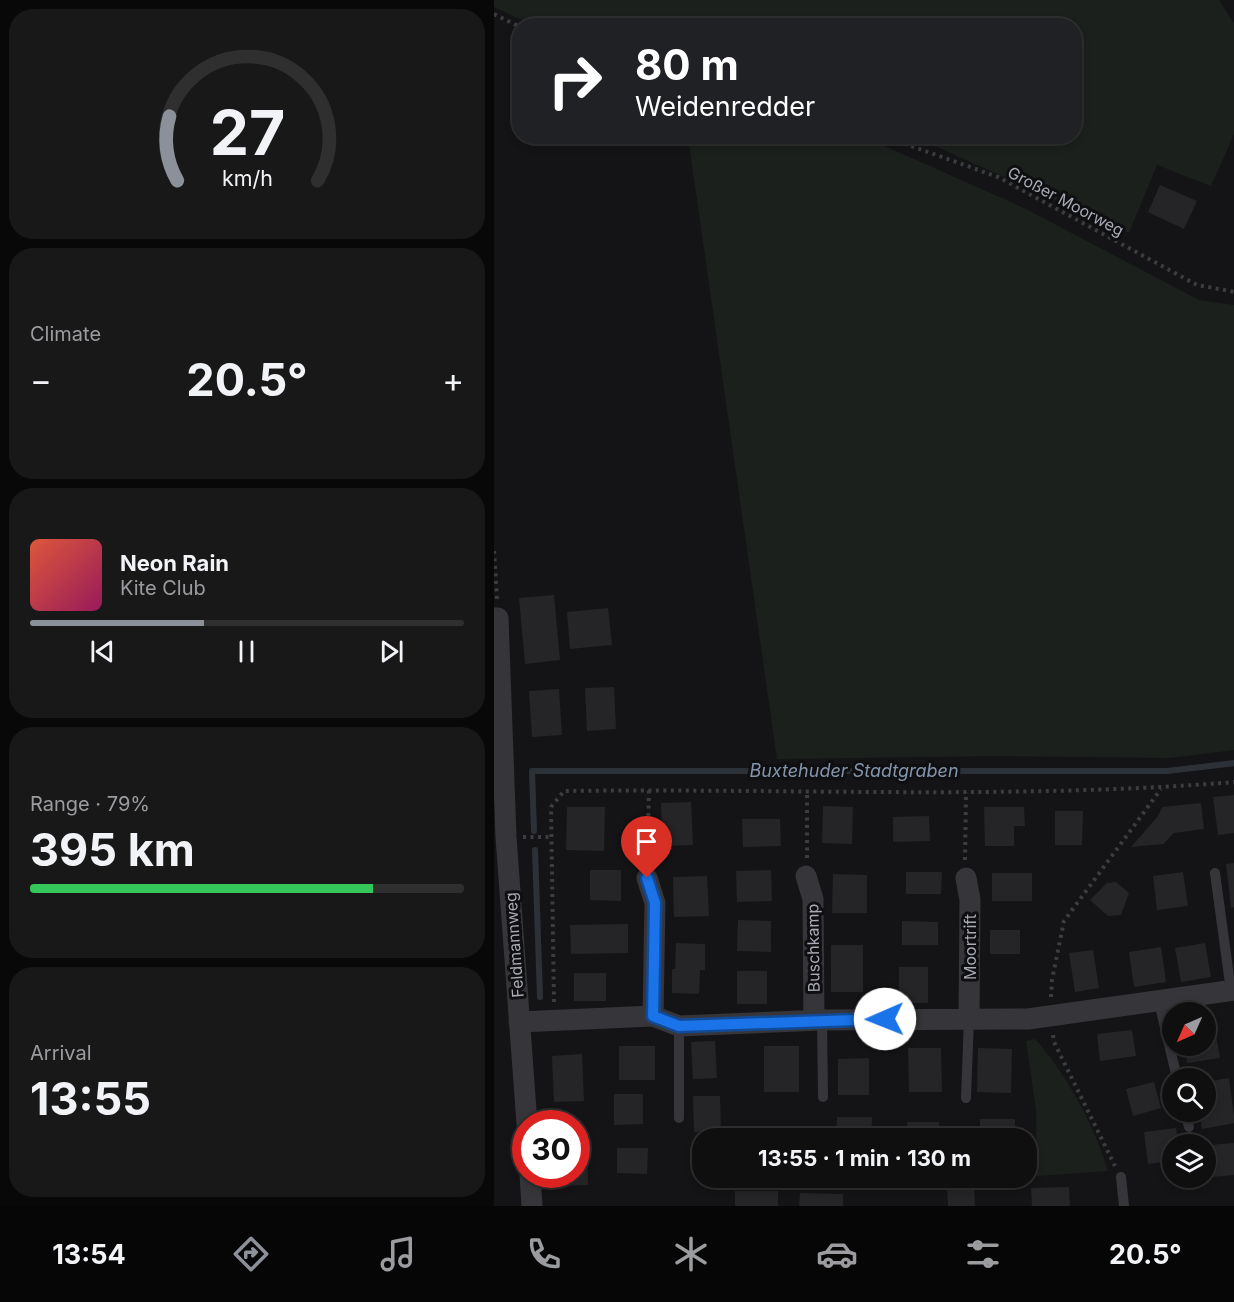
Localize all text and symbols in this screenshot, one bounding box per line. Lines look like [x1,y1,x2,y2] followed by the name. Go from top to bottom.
[635,39,739,90] text: 80 m
[536,42,614,120] icon: right
[635,90,815,123] text: Weidenredder
[209,95,285,170] text: 27
[1004,162,1128,240] street label: Großer Moorweg
[222,166,272,192] text: km/h
[30,322,101,346] text: Climate
[186,352,308,407] text: 20.5°
[30,360,52,400] text: −
[442,360,464,400] text: +
[120,550,229,576] text: Neon Rain
[120,576,206,600] text: Kite Club
[86,635,119,668] icon: previous
[230,635,263,668] icon: pause
[375,635,408,668] icon: next
[749,760,959,781] water label: Buxtehuder Stadtgraben
[30,792,150,816] text: Range · 79%
[621,816,672,878] pin
[30,822,195,877] text: 395 km
[630,825,663,858] icon: arrive
[500,892,528,998] street label: Feldmannweg
[802,904,824,992] street label: Buschkamp
[960,914,980,980] street label: Moortrift
[853,987,917,1051] position arrow
[1162,1002,1216,1056] north arrow
[1162,1002,1216,1188] map controls
[30,1041,92,1065] text: Arrival
[1162,1068,1216,1122] button: search
[30,1071,151,1126] text: 13:55
[512,1110,590,1188] speed limit sign: 30
[1162,1134,1216,1188] button: layers
[758,1145,971,1171] text: 13:55 · 1 min · 130 m
[230,1233,272,1275] icon: directions
[377,1233,419,1275] icon: music
[523,1233,565,1275] icon: phone
[670,1233,712,1275] icon: climate
[816,1233,858,1275] icon: car
[962,1233,1004,1275] icon: filters
[52,1238,126,1271] text: 13:54
[1109,1238,1182,1271] text: 20.5°

